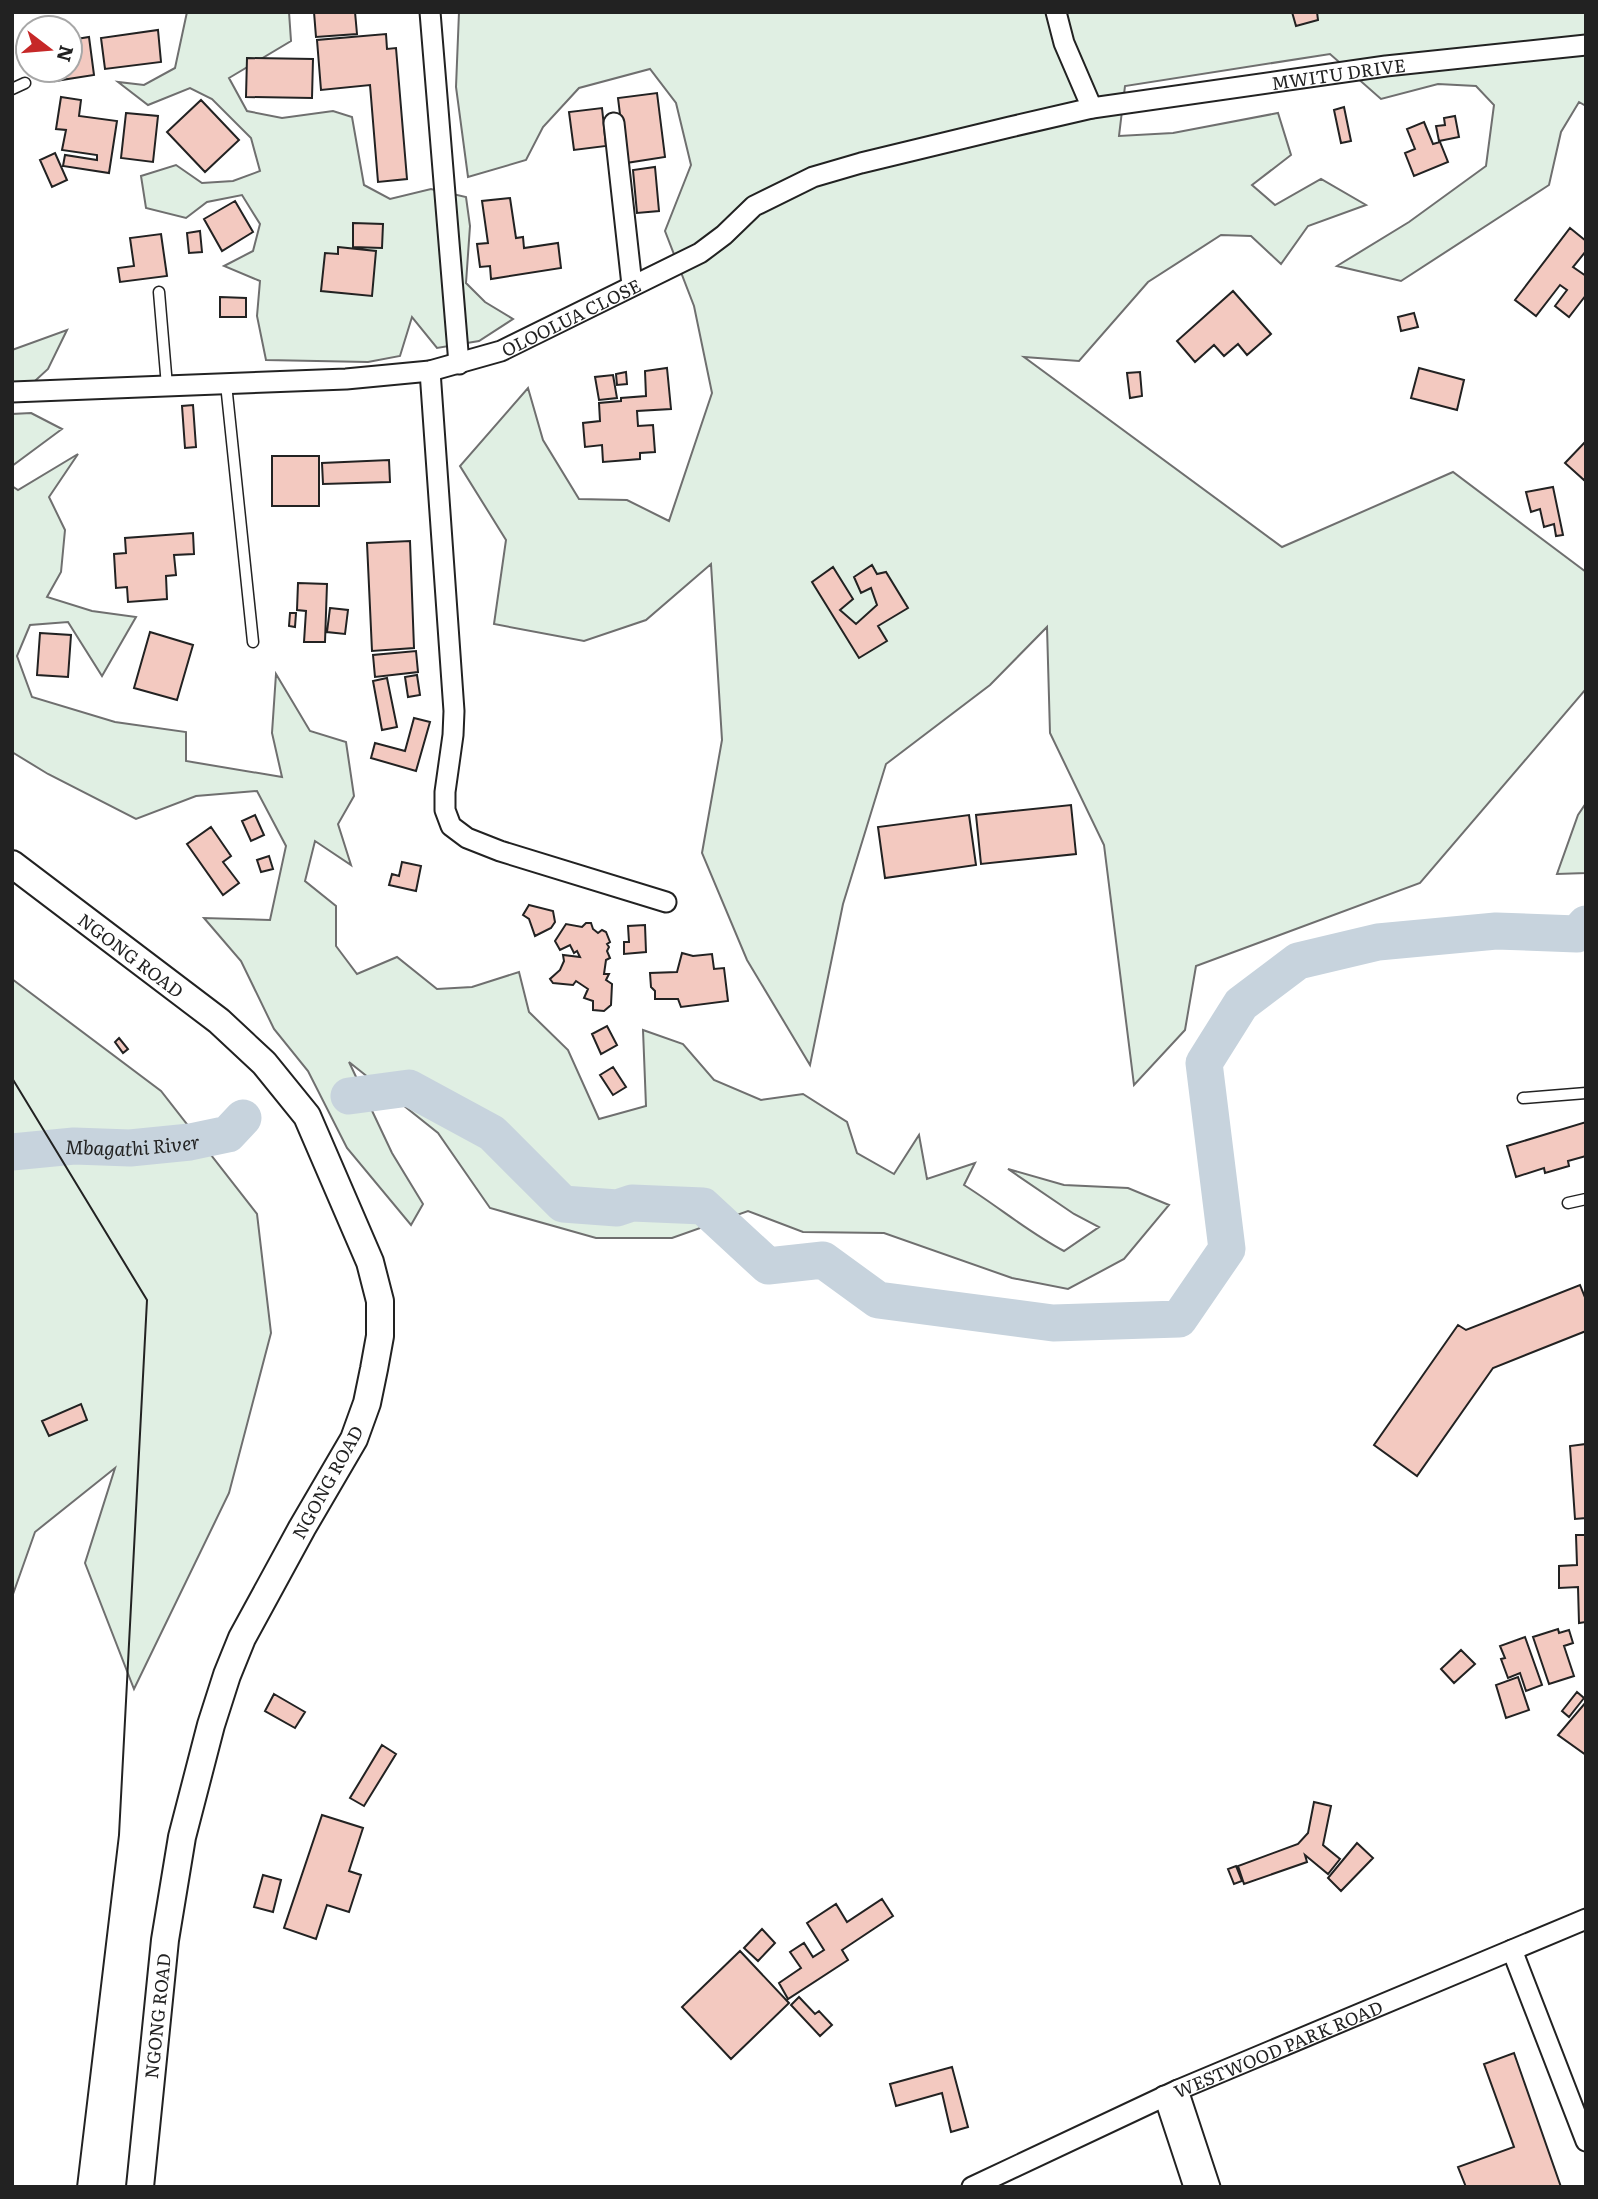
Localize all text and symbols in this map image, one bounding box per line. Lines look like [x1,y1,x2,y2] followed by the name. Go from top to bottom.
[14,14,84,84] north arrow
[51,42,82,66] text: N
[1270,51,1407,96] street label: MWITU DRIVE
[496,271,645,363] street label: OLOOLUA CLOSE
[73,906,190,1004] street label: NGONG ROAD
[65,1126,203,1162] water label: Mbagathi River
[285,1420,369,1544] street label: NGONG ROAD
[137,1952,177,2080] street label: NGONG ROAD
[1169,1992,1387,2104] street label: WESTWOOD PARK ROAD

